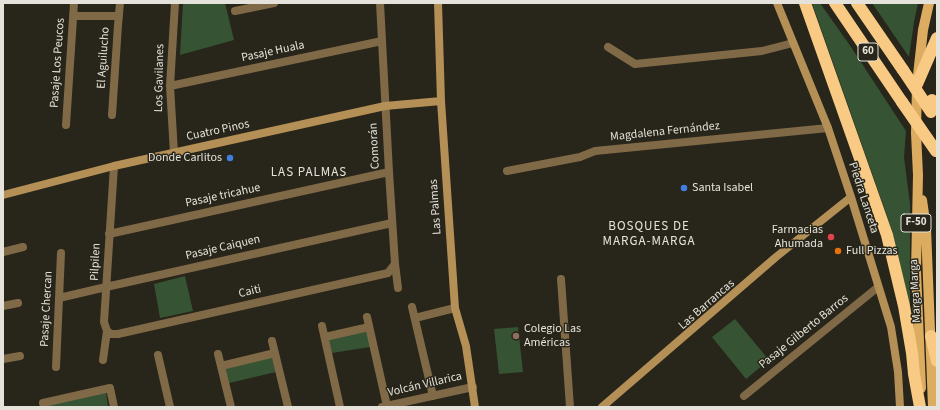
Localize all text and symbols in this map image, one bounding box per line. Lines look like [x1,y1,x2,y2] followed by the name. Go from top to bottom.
[48,18,68,108] street label: Pasaje Los Peucos
[95,27,113,89] street label: El Aguilucho
[240,38,306,66] street label: Pasaje Huala
[858,43,878,61] road number: 60
[152,44,168,112] street label: Los Gavilanes
[185,117,251,145] street label: Cuatro Pinos
[609,119,721,145] street label: Magdalena Fernández
[367,123,383,169] street label: Comorán
[148,151,222,165] place label: Donde Carlitos
[225,153,235,163] marker: Donde Carlitos
[845,161,881,235] street label: Piedra Lanceta
[271,165,347,181] district label: LAS PALMAS
[427,179,445,235] street label: Las Palmas
[184,181,262,211] street label: Pasaje tricahue
[692,181,753,195] place label: Santa Isabel
[679,183,689,193] marker: Santa Isabel
[901,214,931,232] road number: F-50
[603,219,695,250] district label: BOSQUES DE MARGA-MARGA
[772,223,823,251] place label: Farmacias Ahumada
[184,232,262,264] street label: Pasaje Caiquen
[826,232,836,242] marker: Farmacias Ahumada
[88,243,104,281] street label: Pilpilen
[846,244,898,258] place label: Full Pizzas
[833,246,843,256] marker: Full Pizzas
[907,259,925,323] street label: Marga Marga
[38,271,56,347] street label: Pasaje Chercan
[676,277,738,333] street label: Las Barrancas
[237,282,263,302] street label: Caiti
[757,292,851,372] street label: Pasaje Gilberto Barros
[524,322,581,350] place label: Colegio Las Américas
[511,331,521,341] marker: Colegio Las Américas
[386,369,464,401] street label: Volcán Villarica

